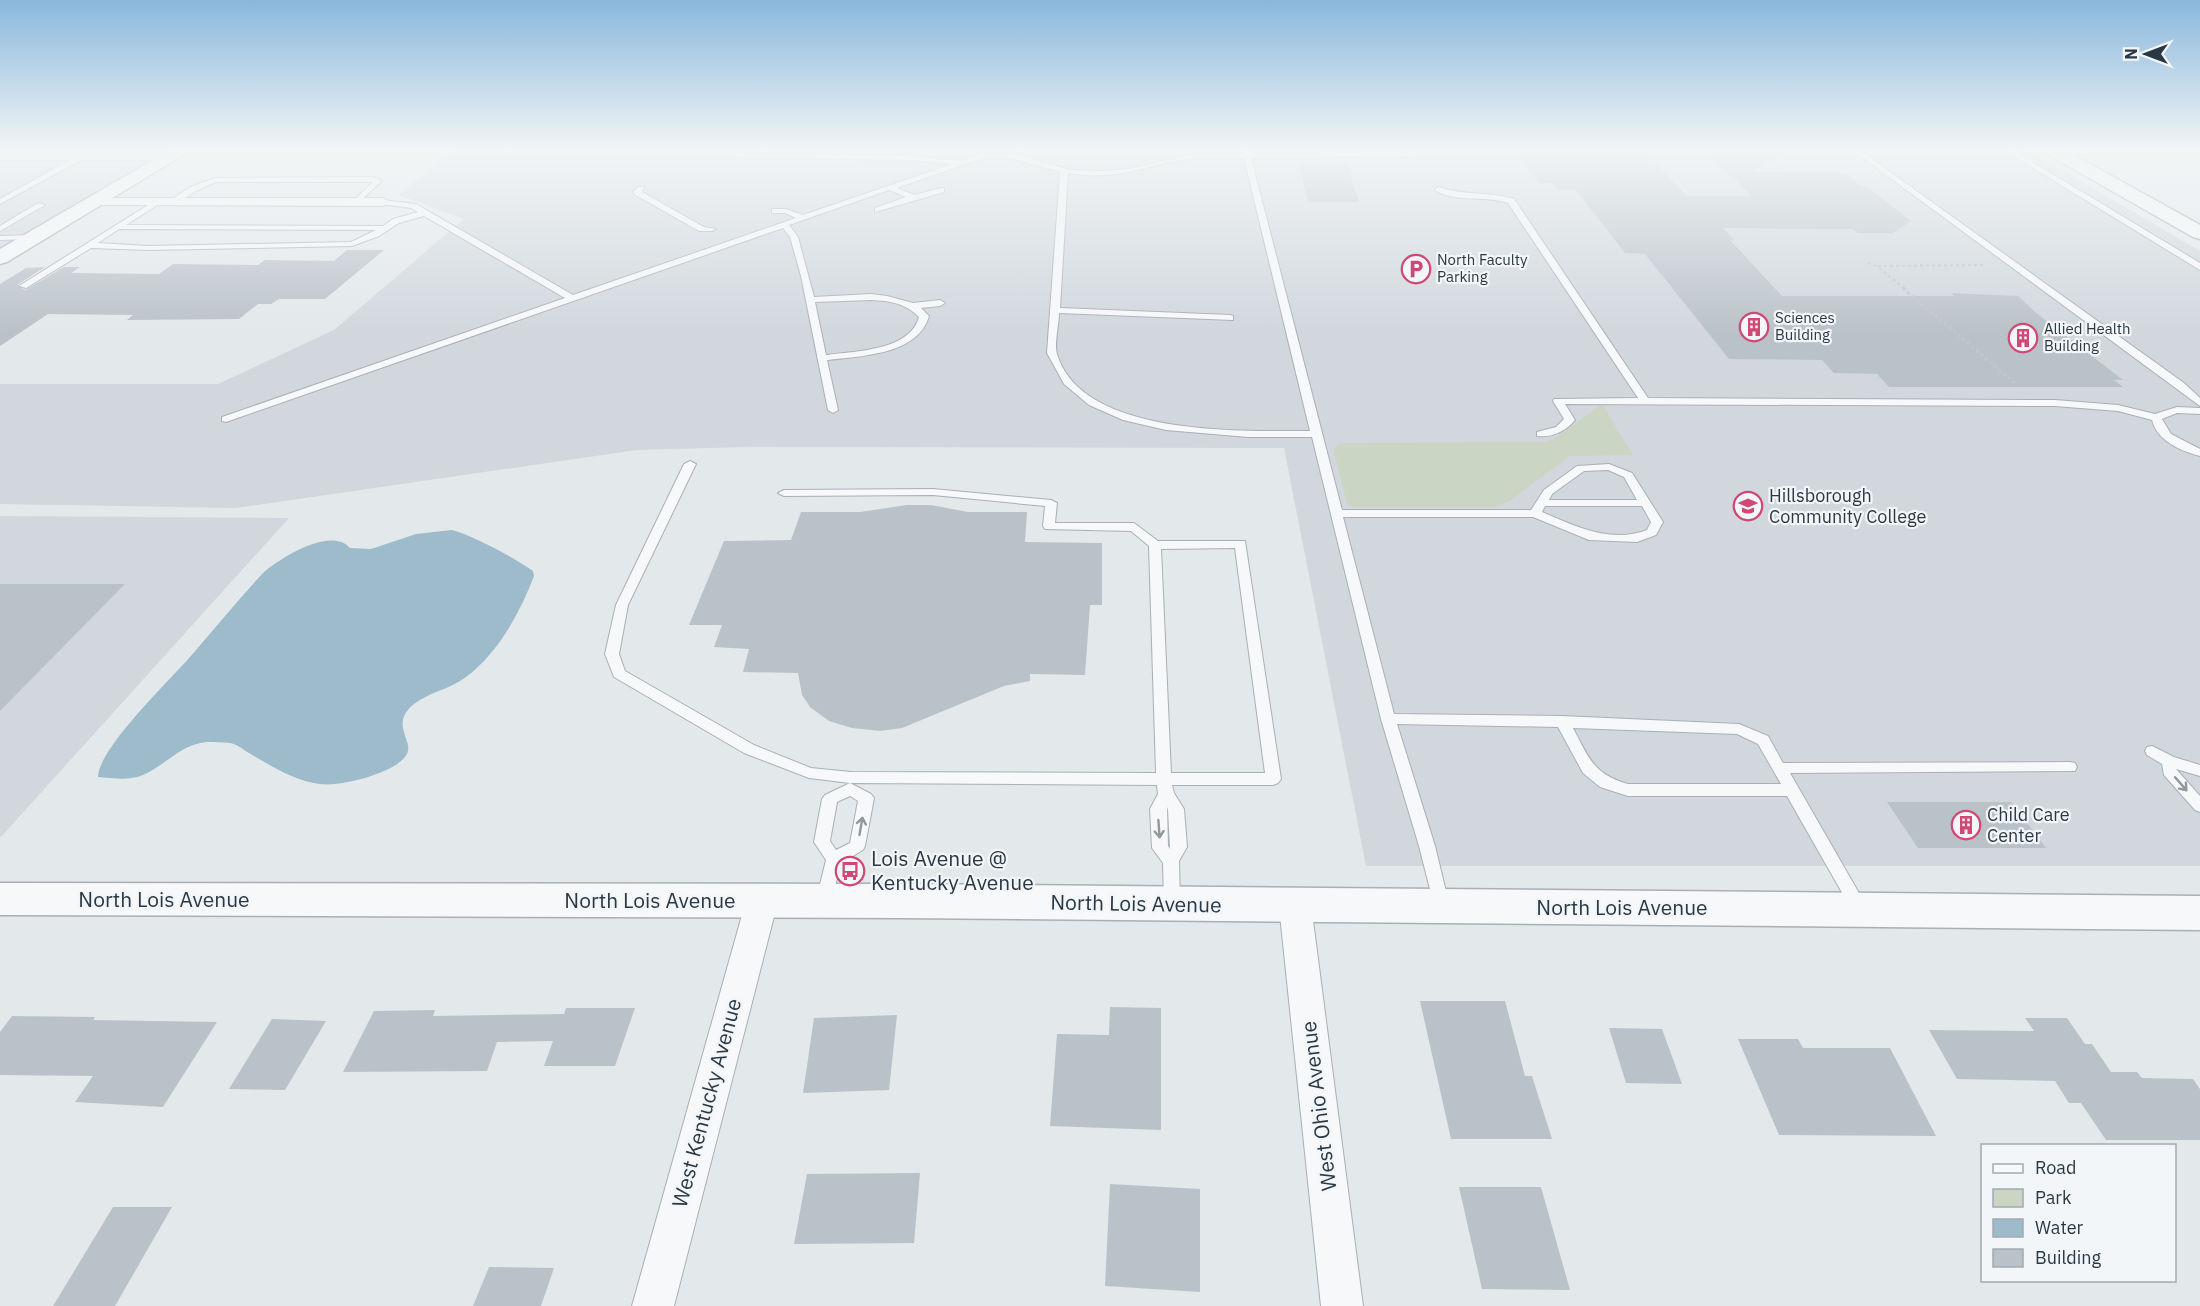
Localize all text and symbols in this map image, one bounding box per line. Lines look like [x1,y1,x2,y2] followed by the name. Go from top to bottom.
[2116,24,2176,84] north arrow
[2121,48,2141,60] text: N
[1437,250,1528,286] place label: North Faculty Parking
[1400,253,1432,285] parking icon: North Faculty Parking
[1775,308,1835,344] place label: Sciences Building
[1738,311,1770,343] building icon: Sciences Building
[2044,319,2131,355] place label: Allied Health Building
[2007,322,2039,354] building icon: Allied Health Building
[1769,484,1926,528] place label: Hillsborough Community College
[1732,490,1764,522] school or university icon: Hillsborough Community College
[2174,776,2188,792] one-way arrow
[1987,803,2070,847] place label: Child Care Center
[1950,809,1982,841] building icon: Child Care Center
[856,817,867,837] one-way arrow
[1154,818,1165,838] one-way arrow
[871,844,1034,896] place label: Lois Avenue @ Kentucky Avenue
[834,855,866,887] bus stop icon: Lois Avenue @ Kentucky Avenue
[78,885,250,913] street label: North Lois Avenue
[564,886,736,914] street label: North Lois Avenue
[1050,888,1222,918] street label: North Lois Avenue
[1536,893,1708,921] street label: North Lois Avenue
[665,995,747,1210] street label: West Kentucky Avenue
[1294,1019,1342,1193] street label: West Ohio Avenue
[1981,1144,2176,1282] legend
[2035,1156,2076,1179] text: Road
[2035,1186,2072,1209] text: Park
[2035,1216,2084,1239] text: Water
[2035,1246,2102,1269] text: Building

